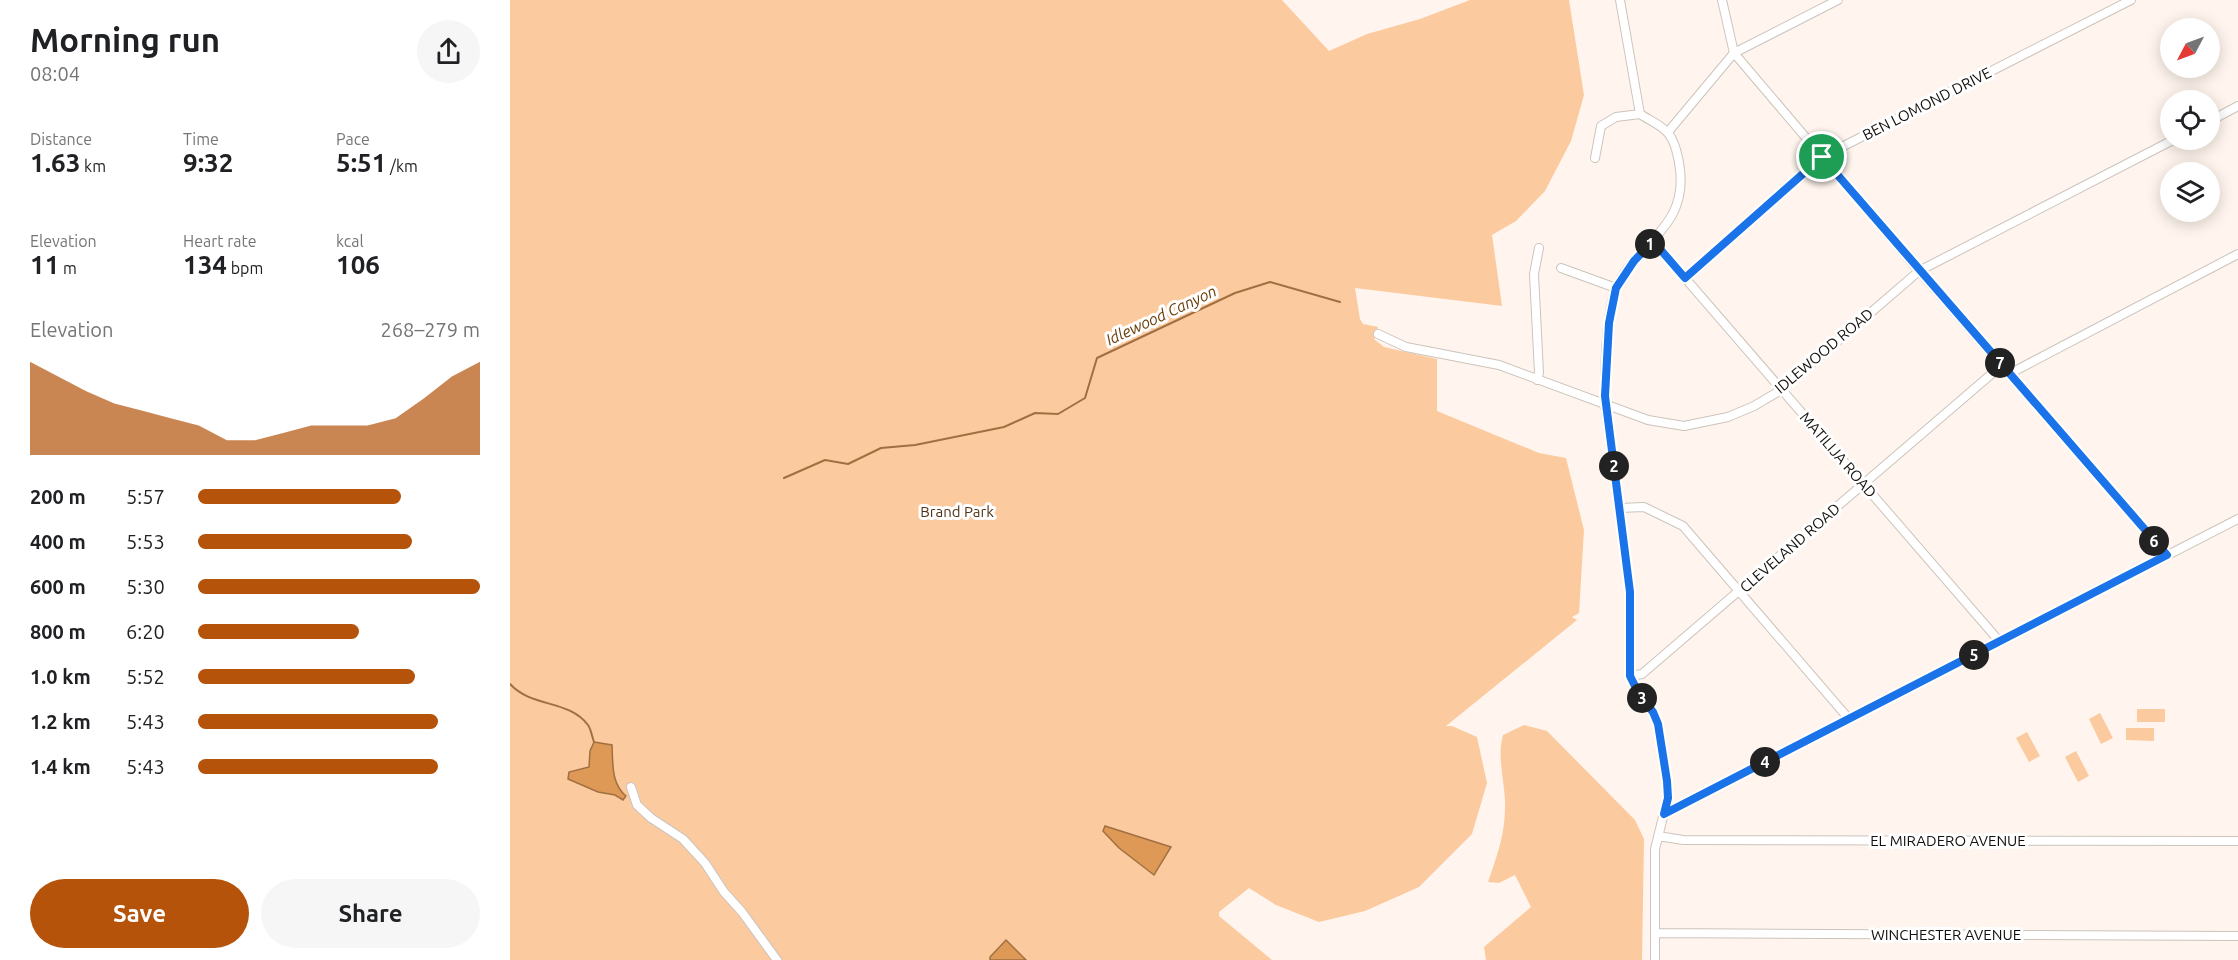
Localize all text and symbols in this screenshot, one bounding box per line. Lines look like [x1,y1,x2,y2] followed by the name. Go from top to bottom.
[2160,18,2220,78] north arrow
[2160,18,2220,222] map controls
[417,20,480,83] button: share
[30,21,220,58] text: Morning run
[30,62,80,85] text: 08:04
[1860,64,1994,143] street label: BEN LOMOND DRIVE
[2160,90,2220,150] button: locate
[30,130,92,148] text: Distance
[183,130,219,148] text: Time
[336,130,370,148] text: Pace
[1796,131,1847,182] pin
[1805,140,1838,173] icon: arrive
[30,148,80,177] text: 1.63
[183,148,233,177] text: 9:32
[336,148,386,177] text: 5:51
[80,157,106,175] text: km
[386,157,418,175] text: /km
[2160,162,2220,222] button: layers
[1635,229,1665,259] pin: 1
[30,232,97,250] text: Elevation
[183,232,257,250] text: Heart rate
[336,232,364,250] text: kcal
[1645,235,1655,253] text: 1
[30,250,59,279] text: 11
[183,250,227,279] text: 134
[336,250,380,279] text: 106
[59,259,77,277] text: m
[227,259,263,277] text: bpm
[1103,282,1219,348] water label: Idlewood Canyon
[1771,305,1876,397] street label: IDLEWOOD ROAD
[30,318,113,341] text: Elevation
[381,318,480,341] text: 268–279 m
[1985,348,2015,378] pin: 7
[1995,354,2005,372] text: 7
[1797,409,1880,501] street label: MATILIJA ROAD
[1599,451,1629,481] pin: 2
[1609,457,1619,475] text: 2
[30,485,86,508] text: 200 m
[126,485,165,508] text: 5:57
[1736,500,1843,596] street label: CLEVELAND ROAD
[920,503,994,520] park label: Brand Park
[2139,526,2169,556] pin: 6
[30,530,86,553] text: 400 m
[126,530,165,553] text: 5:53
[2149,532,2159,550] text: 6
[30,575,86,598] text: 600 m
[126,575,165,598] text: 5:30
[30,620,86,643] text: 800 m
[126,620,165,643] text: 6:20
[1959,640,1989,670] pin: 5
[1969,646,1979,664] text: 5
[30,665,91,688] text: 1.0 km
[126,665,165,688] text: 5:52
[1627,683,1657,713] pin: 3
[1637,689,1647,707] text: 3
[30,710,91,733] text: 1.2 km
[126,710,165,733] text: 5:43
[1750,747,1780,777] pin: 4
[1760,753,1770,771] text: 4
[30,755,91,778] text: 1.4 km
[126,755,165,778] text: 5:43
[1870,832,2026,849] street label: EL MIRADERO AVENUE
[30,879,249,948] button: Save
[261,879,480,948] button: Share
[1871,926,2021,943] street label: WINCHESTER AVENUE

